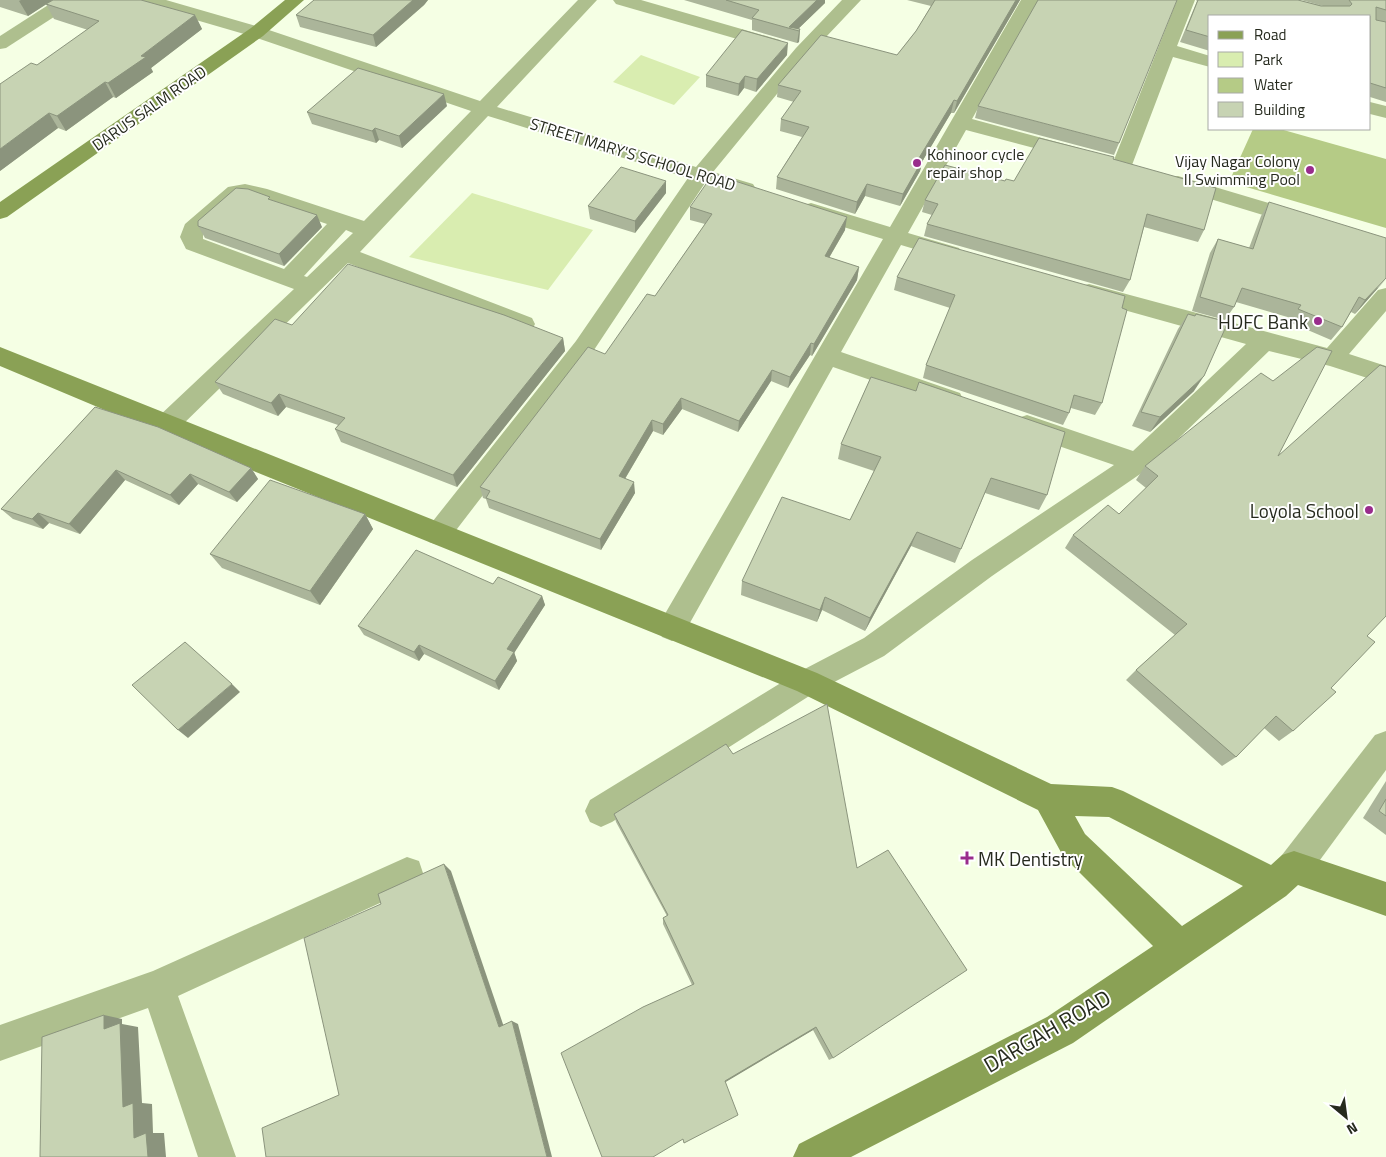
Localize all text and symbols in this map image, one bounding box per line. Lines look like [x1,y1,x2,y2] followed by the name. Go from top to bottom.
[1208,15,1371,130] legend
[1254,23,1286,46] text: Road
[1254,48,1283,71] text: Park
[87,60,211,156] street label: DARUS SALM ROAD
[1254,73,1293,96] text: Water
[1254,98,1305,121] text: Building
[527,111,739,197] street label: STREET MARY'S SCHOOL ROAD
[927,142,1024,184] place label: Kohinoor cycle repair shop
[1175,149,1300,191] place label: Vijay Nagar Colony II Swimming Pool
[911,157,923,169] marker: Kohinoor cycle repair shop
[1304,164,1316,176] marker: Vijay Nagar Colony II Swimming Pool
[1218,307,1308,336] place label: HDFC Bank
[1312,315,1324,327] marker: HDFC Bank
[1250,496,1359,525] place label: Loyola School
[1363,504,1375,516] marker: Loyola School
[978,844,1083,873] place label: MK Dentistry
[960,851,974,865] marker: MK Dentistry
[977,981,1117,1081] street label: DARGAH ROAD
[1321,1092,1371,1142] north arrow
[1343,1117,1362,1140] text: N

